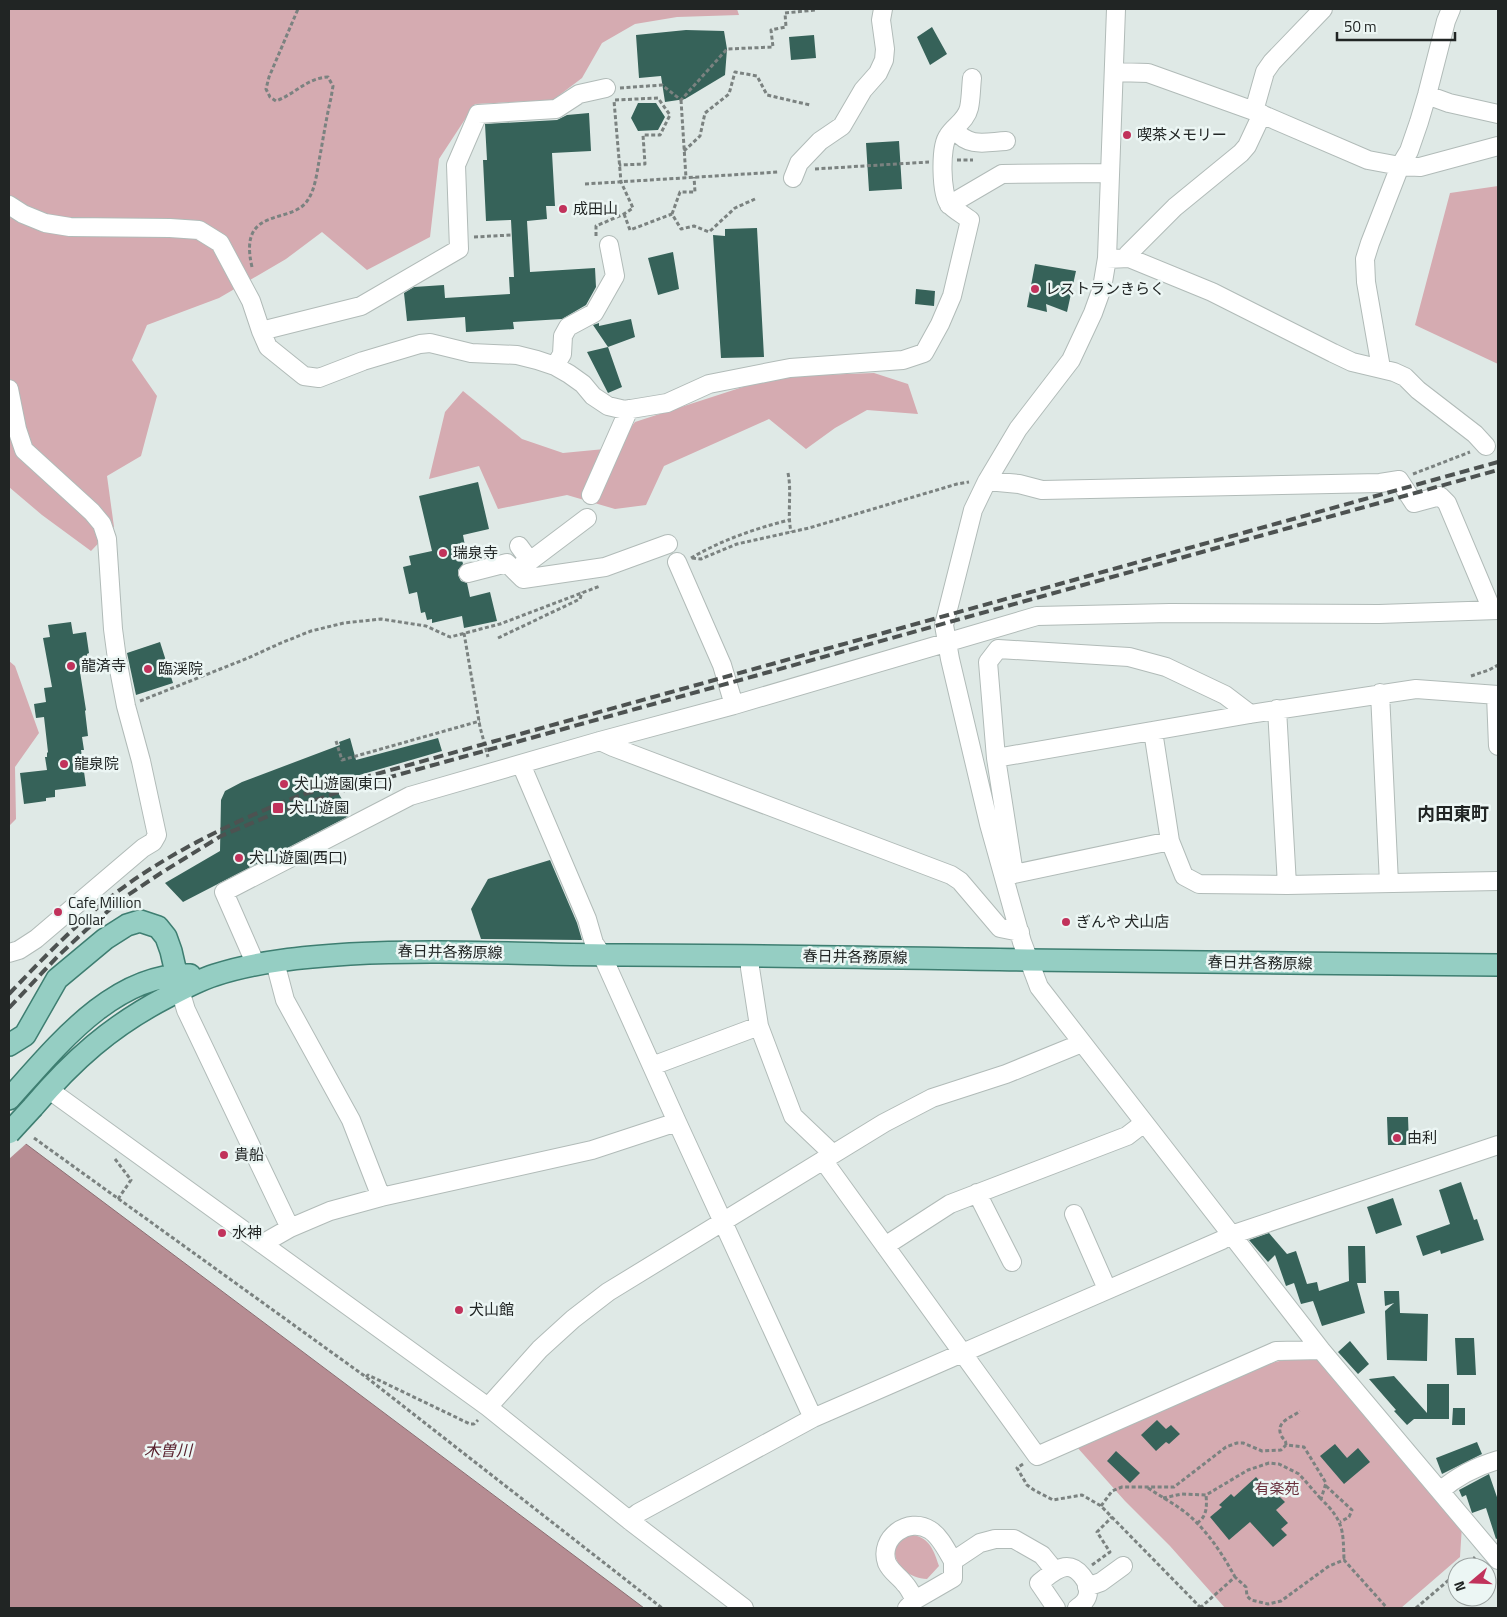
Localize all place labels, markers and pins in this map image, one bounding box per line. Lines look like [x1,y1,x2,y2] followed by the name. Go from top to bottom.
[1137,123,1227,146] place label: 喫茶メモリー
[1121,129,1133,141] marker: 喫茶メモリー
[573,197,618,220] place label: 成田山
[557,203,569,215] marker: 成田山
[1045,277,1165,300] place label: レストランきらく
[1029,283,1041,295] marker: レストランきらく
[453,541,498,564] place label: 瑞泉寺
[437,547,449,559] marker: 瑞泉寺
[81,654,126,677] place label: 龍済寺
[158,657,203,680] place label: 臨渓院
[65,660,77,672] marker: 龍済寺
[142,663,154,675] marker: 臨渓院
[74,752,119,775] place label: 龍泉院
[58,758,70,770] marker: 龍泉院
[294,772,392,795] place label: 犬山遊園(東口)
[278,778,290,790] marker: 犬山遊園(東口)
[289,796,349,819] place label: 犬山遊園
[271,801,285,815] marker: 犬山遊園
[249,846,347,869] place label: 犬山遊園(西口)
[233,852,245,864] marker: 犬山遊園(西口)
[68,891,141,931] place label: Cafe Million Dollar
[52,906,64,918] marker: Cafe Million Dollar
[1076,910,1169,933] place label: ぎんや 犬山店
[1060,916,1072,928] marker: ぎんや 犬山店
[1407,1126,1437,1149] place label: 由利
[1391,1132,1403,1144] marker: 由利
[234,1143,264,1166] place label: 貴船
[218,1149,230,1161] marker: 貴船
[232,1221,262,1244] place label: 水神
[216,1227,228,1239] marker: 水神
[469,1298,514,1321] place label: 犬山館
[453,1304,465,1316] marker: 犬山館

